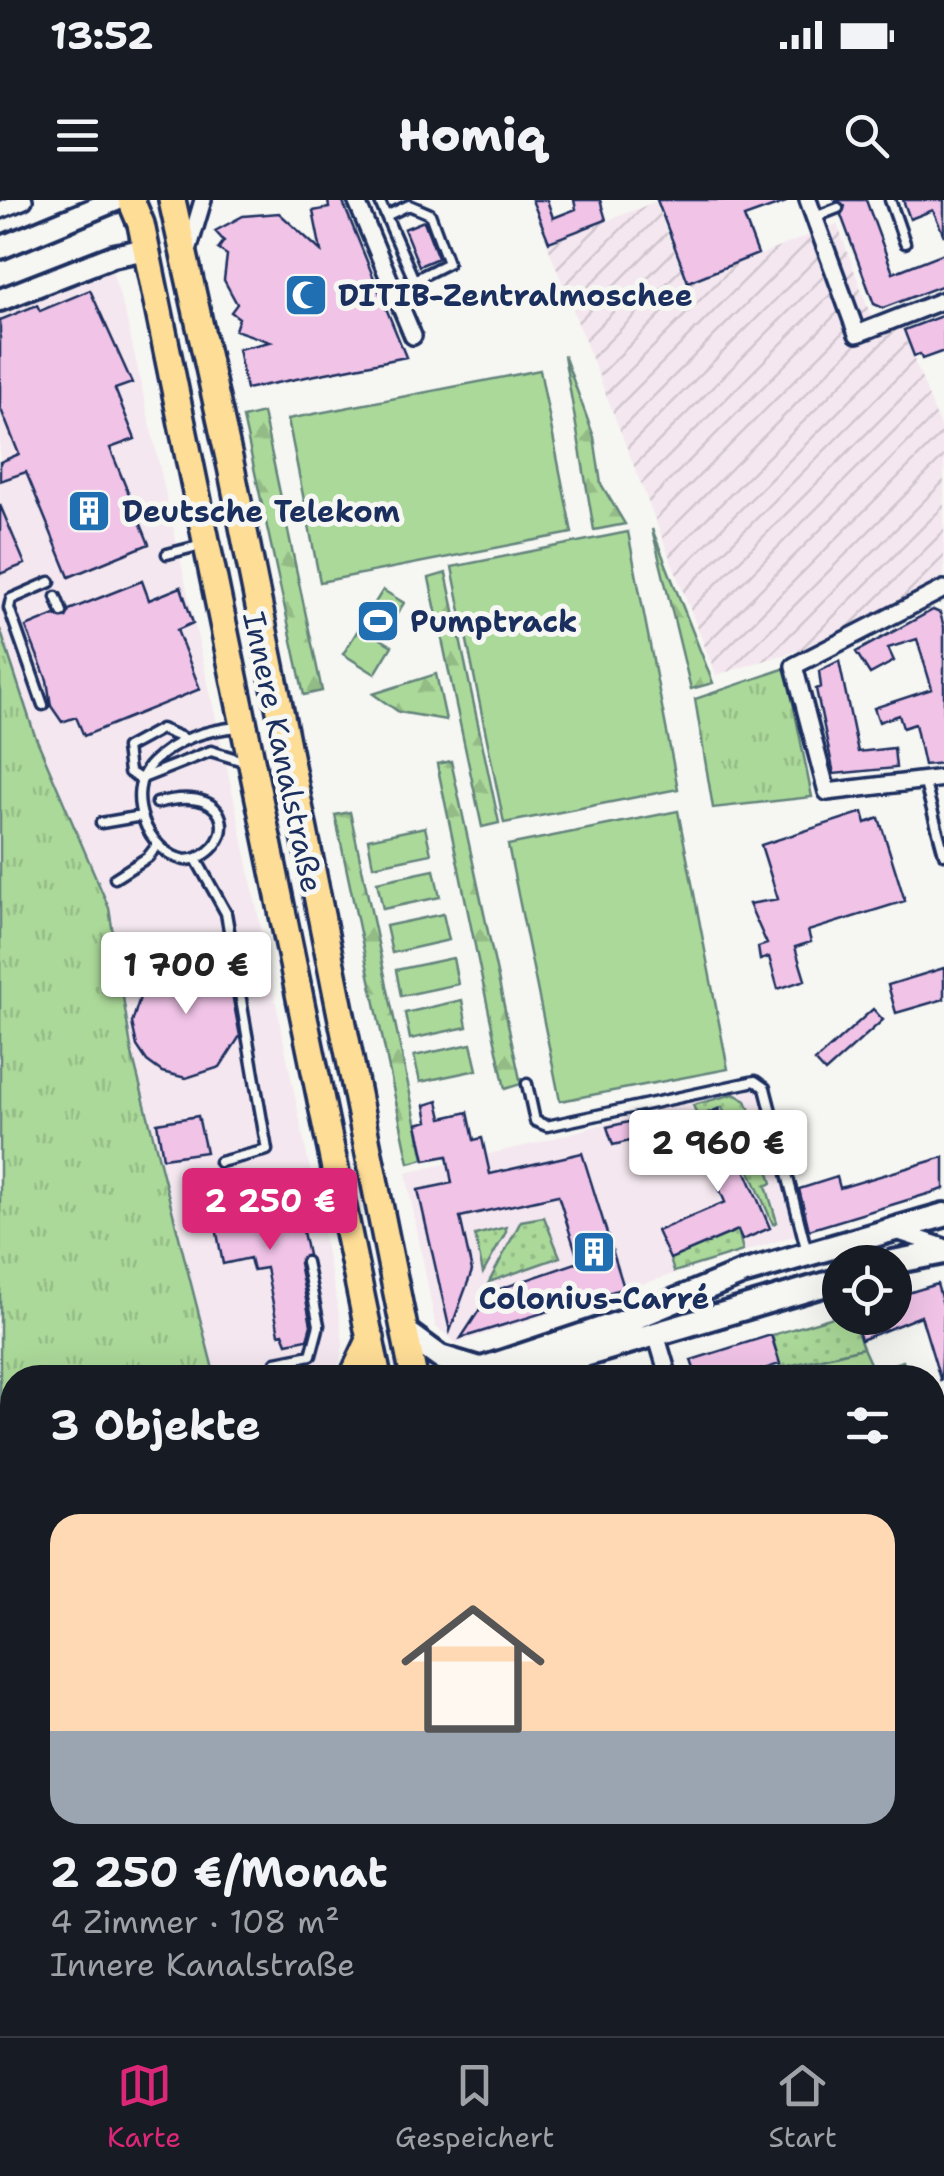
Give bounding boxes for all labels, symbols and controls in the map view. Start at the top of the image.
text: 13:52 [50,10,153,61]
text: Homiq [398,105,546,165]
icon: menu [50,108,105,163]
icon: search [839,108,894,163]
mosque icon: DITIB-Zentralmoschee [283,272,329,318]
place label: DITIB-Zentralmoschee [338,275,693,316]
building icon: Deutsche Telekom [66,488,112,534]
place label: Deutsche Telekom [122,491,400,532]
sports icon: Pumptrack [355,598,401,644]
place label: Pumptrack [410,601,578,642]
street label: Innere Kanalstraße [233,608,333,896]
pin: 1 700 € [94,932,278,1017]
text: 1 700 € [123,943,249,986]
pin: 2 960 € [626,1110,810,1195]
text: 2 960 € [651,1121,785,1164]
pin: 2 250 € [178,1168,362,1253]
text: 2 250 € [204,1179,336,1222]
building icon: Colonius-Carré [571,1229,617,1275]
map controls [822,1245,912,1335]
button: locate [822,1245,912,1335]
place label: Colonius-Carré [478,1278,710,1319]
text: 3 Objekte [50,1397,261,1453]
icon: filters [840,1398,895,1453]
icon: home [383,1579,563,1759]
text: 2 250 €/Monat [50,1844,388,1900]
text: 4 Zimmer · 108 m² [50,1900,340,1943]
text: Innere Kanalstraße [50,1943,355,1986]
tab: Karte [107,2058,181,2156]
tab: Gespeichert [395,2058,554,2156]
tab: Start [768,2058,837,2156]

